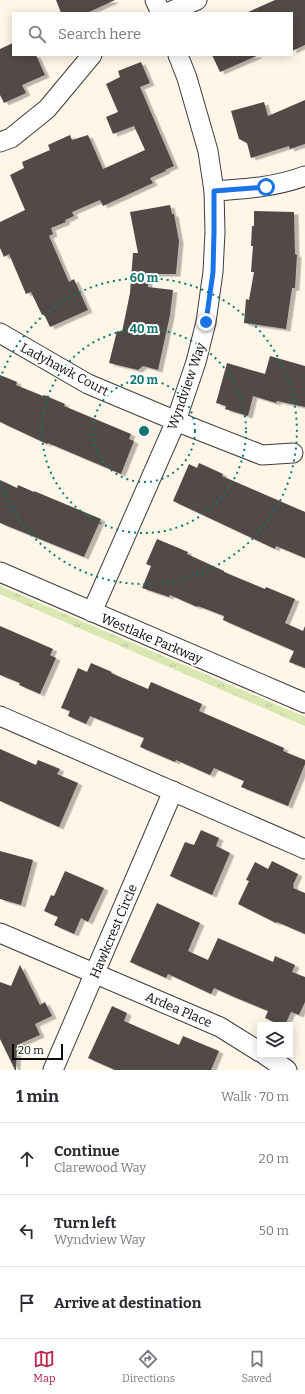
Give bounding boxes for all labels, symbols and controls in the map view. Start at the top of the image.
search box [12,12,293,56]
icon: search [26,23,48,45]
text: Search here [58,25,141,43]
route start [257,178,275,196]
text: 60 m [130,271,159,285]
route end [197,313,215,331]
text: 40 m [130,322,159,336]
street label: Ladyhawk Court [18,340,112,399]
street label: Wyndview Way [165,340,208,432]
text: 20 m [130,373,159,387]
centre of rings [137,424,151,438]
street label: Westlake Parkway [99,610,205,667]
street label: Hawkcrest Circle [87,882,140,981]
street label: Ardea Place [143,989,214,1030]
map controls [257,1022,293,1058]
button: layers [257,1022,293,1058]
scale bar [12,1042,63,1061]
text: 20 m [18,1044,44,1057]
text: 1 min [16,1086,59,1107]
text: Walk · 70 m [221,1089,289,1104]
text: Continue [54,1142,120,1160]
icon: ahead [16,1148,38,1170]
text: 20 m [259,1151,289,1166]
text: Clarewood Way [54,1160,146,1175]
text: Turn left [54,1214,116,1232]
icon: left [16,1220,38,1242]
text: 50 m [259,1223,289,1238]
text: Wyndview Way [54,1232,145,1247]
icon: arrive [16,1292,38,1314]
text: Arrive at destination [54,1294,201,1312]
tab: Map [33,1348,55,1385]
tab: Directions [122,1348,175,1385]
tab: Saved [241,1348,272,1385]

